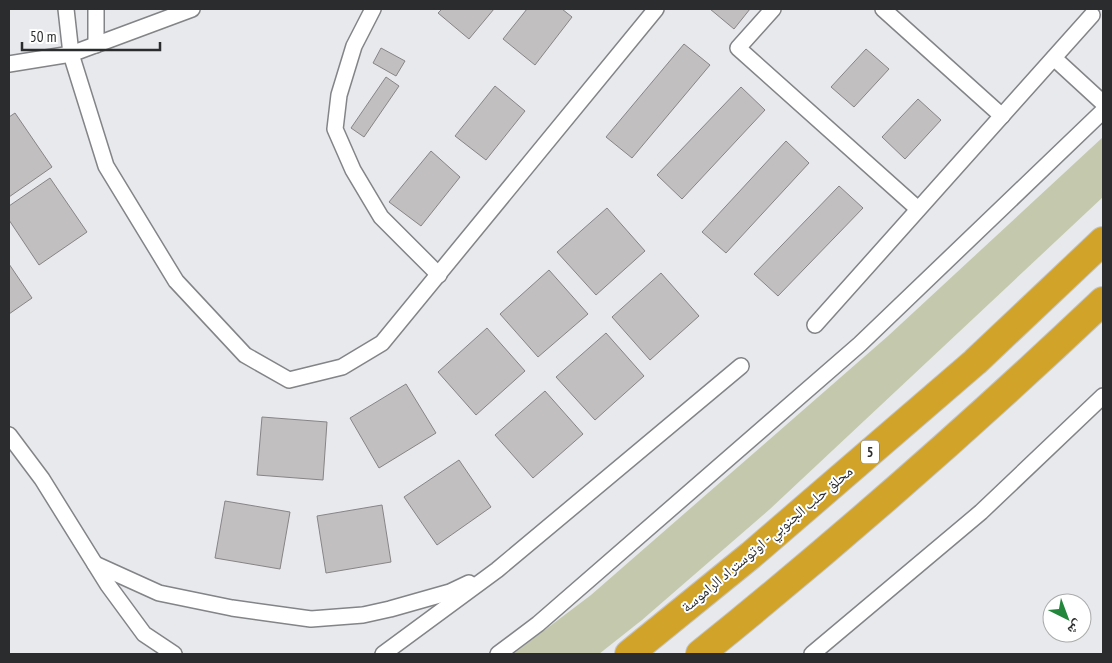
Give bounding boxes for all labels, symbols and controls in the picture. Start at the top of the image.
scale bar [22,20,160,52]
text: 50 m [30,27,56,46]
road number: 5 [861,441,879,464]
street label: محلق حلب الجنوبي - اوتوستراد الراموسة [677,461,858,618]
north arrow [1042,593,1092,643]
text: ش [1064,616,1087,639]

